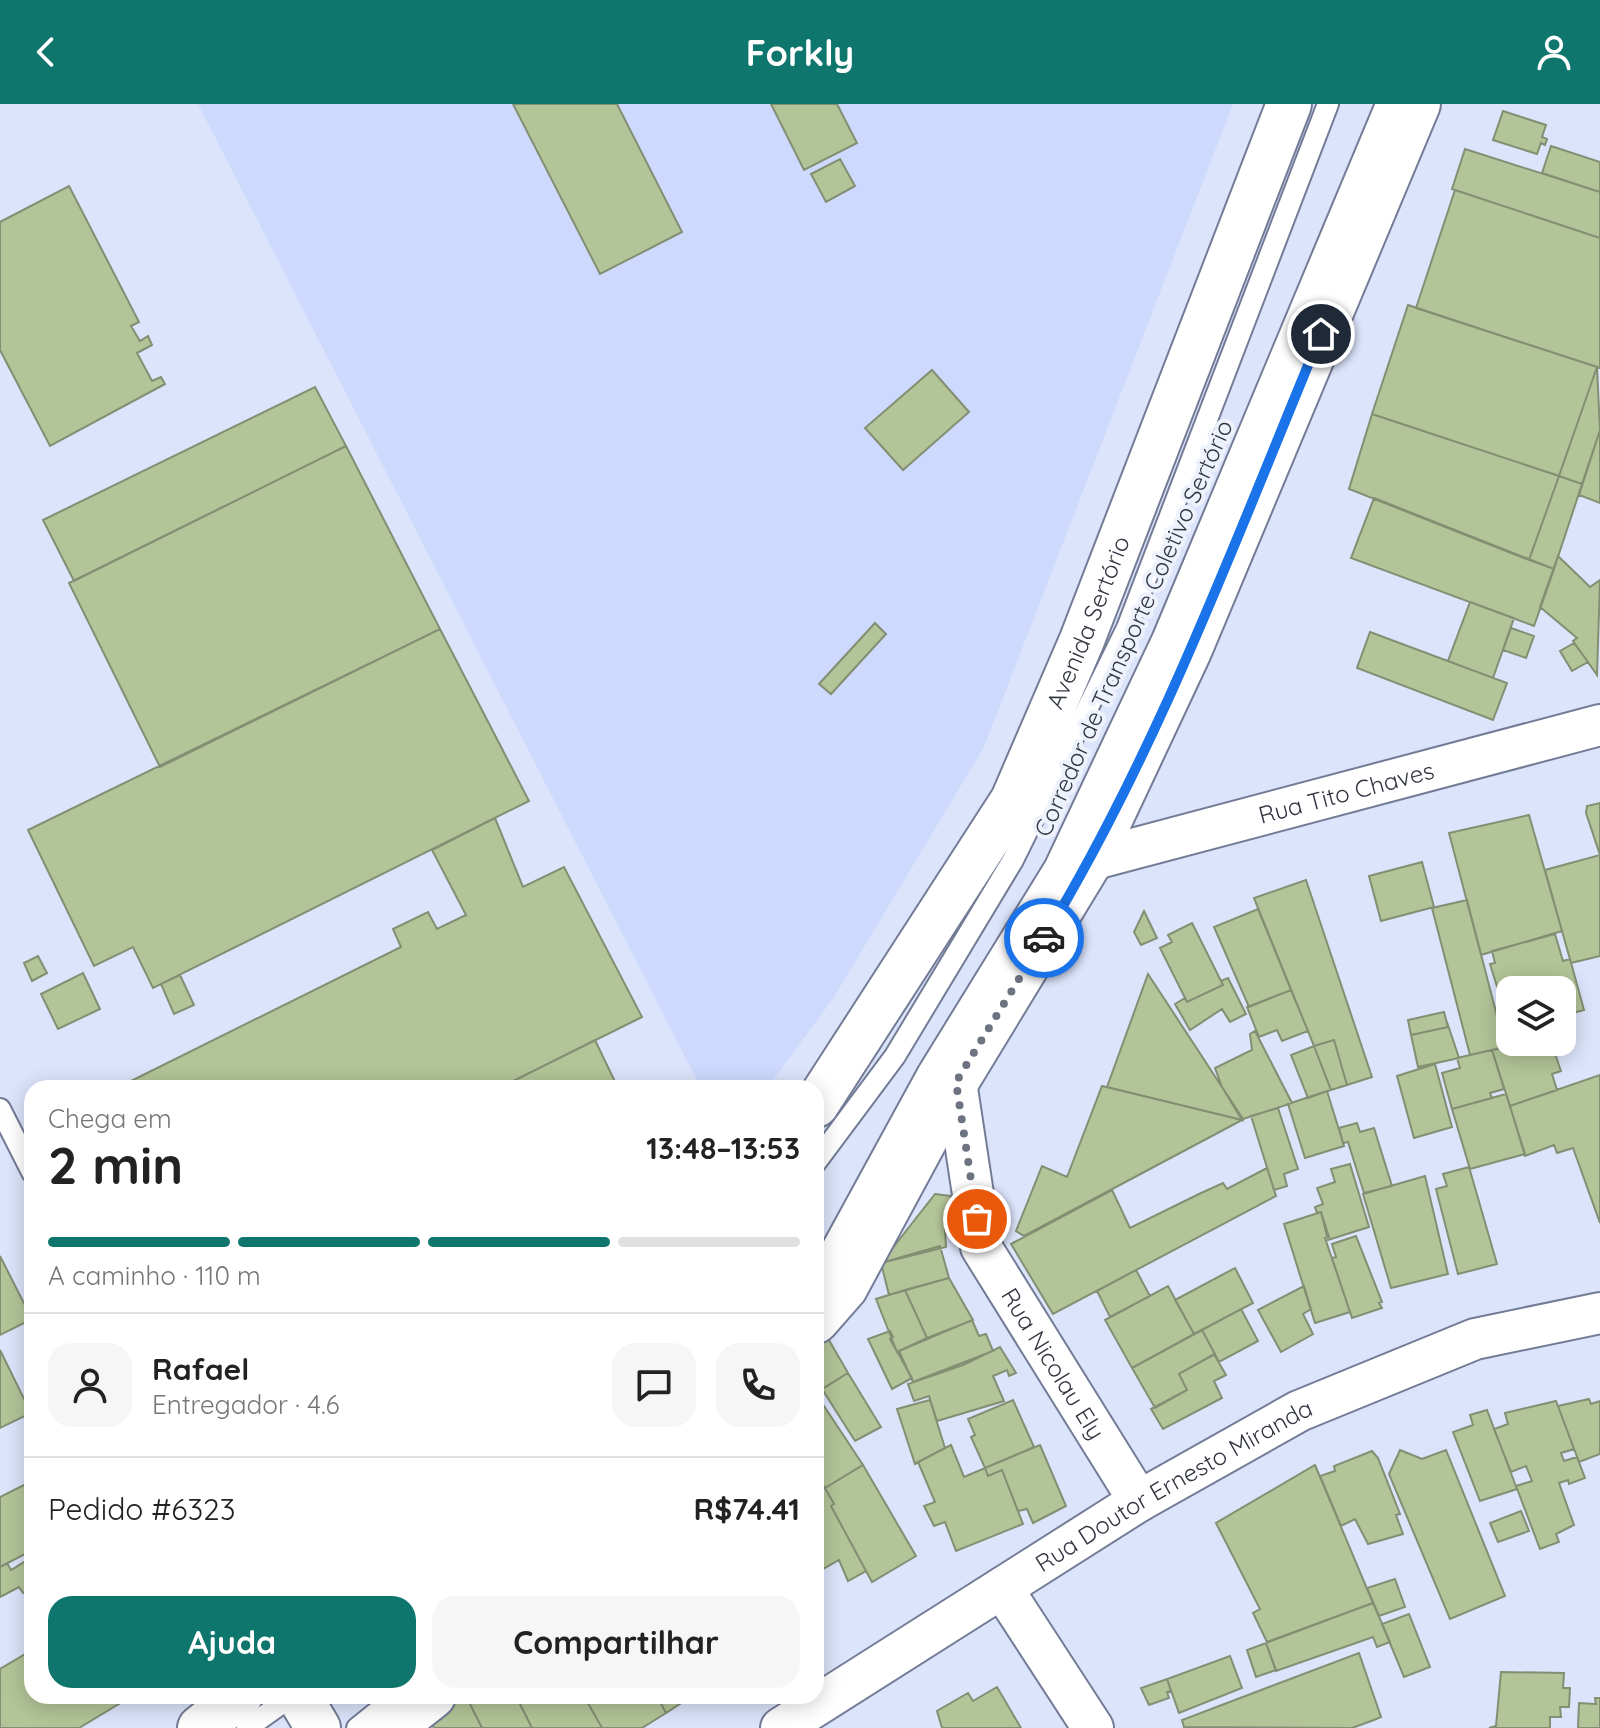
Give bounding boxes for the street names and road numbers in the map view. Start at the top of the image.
street label: Corredor de Transporte Coletivo Sertório [1027,415,1239,841]
street label: Avenida Sertório [1039,532,1136,713]
street label: Rua Tito Chaves [1255,755,1437,830]
street label: Rua Nicolau Ely [995,1282,1112,1445]
street label: Rua Doutor Ernesto Miranda [1029,1392,1317,1578]

